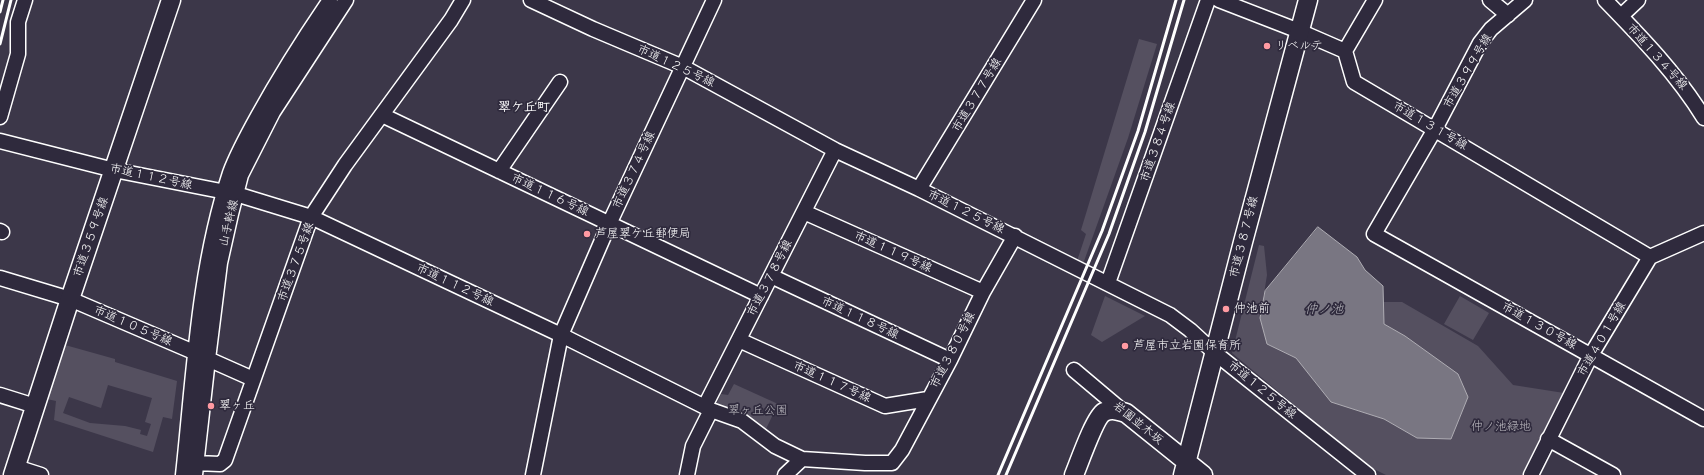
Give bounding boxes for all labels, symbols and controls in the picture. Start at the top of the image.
street label: 市道１３４号線 [1624,21,1690,93]
street label: 市道３９９号線 [1441,31,1495,111]
place label: リベルテ [1275,39,1323,53]
marker: リベルテ [1262,41,1272,51]
street label: 市道１２５号線 [635,42,717,90]
street label: 市道３７７号線 [949,55,1005,135]
district label: 翠ケ丘町 [498,99,550,115]
street label: 市道１３１号線 [1390,99,1470,153]
street label: 市道３８４号線 [1138,100,1178,184]
street label: 市道３７４号線 [610,129,658,211]
street label: 市道１１２号線 [108,161,194,193]
street label: 市道１１６号線 [509,171,591,219]
street label: 市道１２５号線 [925,187,1007,237]
street label: 市道３５９号線 [71,195,111,279]
street label: 市道３８７号線 [1227,195,1261,279]
street label: 山手幹線 [217,198,241,248]
street label: 市道３７５号線 [275,220,317,304]
place label: 芦屋翠ケ丘郵便局 [595,227,691,241]
street label: 市道１１９号線 [852,228,934,276]
marker: 芦屋翠ケ丘郵便局 [582,229,592,239]
street label: 市道３７８号線 [745,237,795,319]
street label: 市道１１２号線 [414,261,496,309]
street label: 市道１１８号線 [819,294,901,342]
street label: 市道１３０号線 [1499,299,1579,353]
street label: 市道４０１号線 [1575,299,1629,379]
water label: 仲ノ池 [1305,301,1343,317]
place label: 仲池前 [1234,302,1270,316]
street label: 市道１０５号線 [92,303,174,349]
marker: 仲池前 [1221,304,1231,314]
street label: 市道３８０号線 [928,309,978,391]
place label: 芦屋市立岩園保育所 [1133,339,1241,353]
marker: 芦屋市立岩園保育所 [1120,341,1130,351]
street label: 市道１１７号線 [791,358,873,406]
street label: 市道１２５号線 [1225,358,1299,422]
place label: 翠ヶ丘 [219,399,255,413]
street label: 岩園並木坂 [1110,399,1166,447]
marker: 翠ヶ丘 [206,401,216,411]
park label: 翠ヶ丘公園 [728,404,788,418]
park label: 仲ノ池緑地 [1471,420,1531,434]

